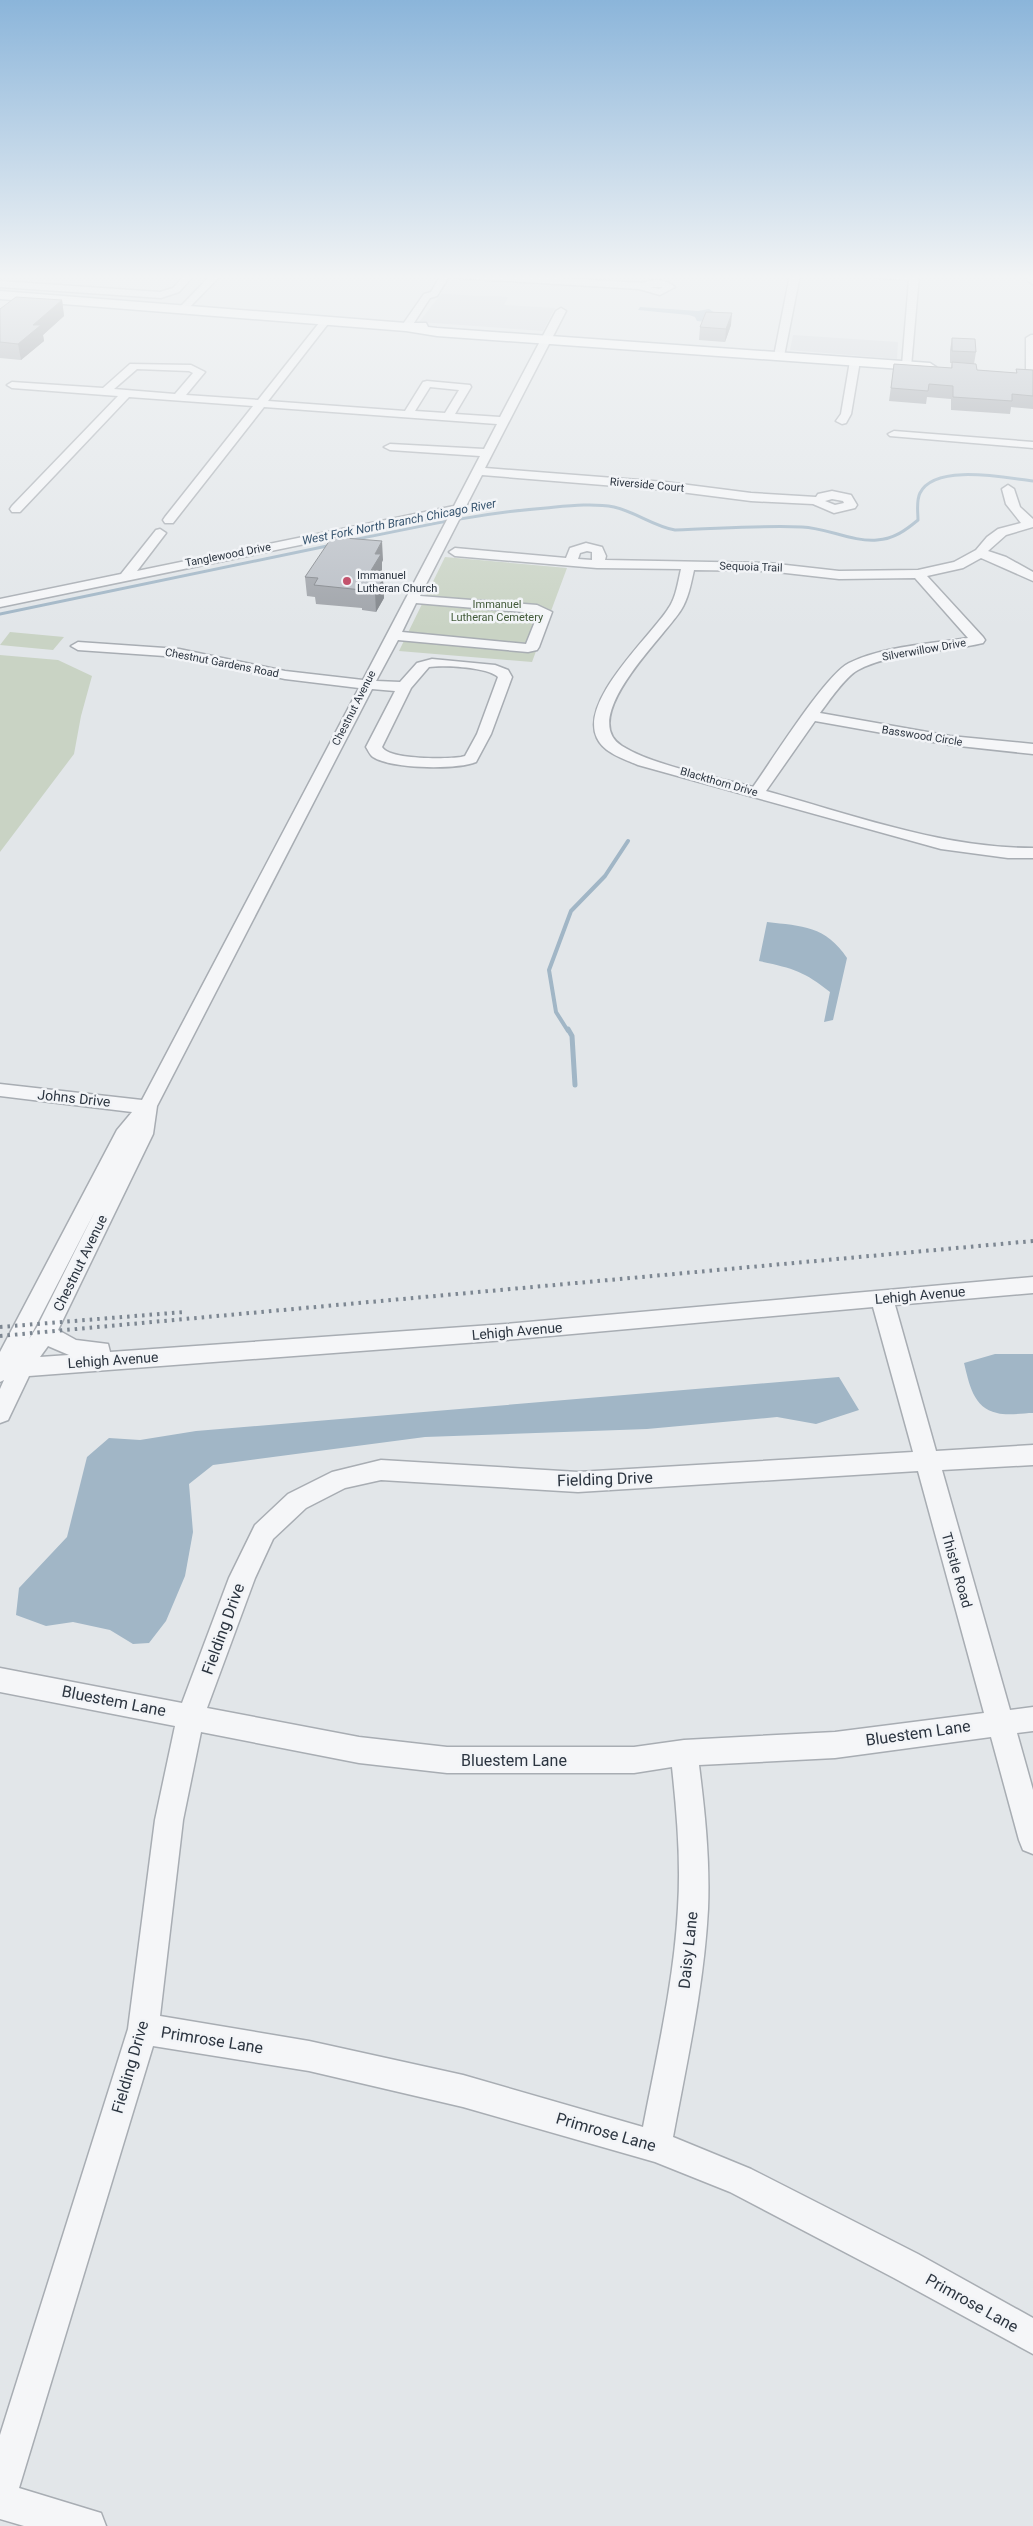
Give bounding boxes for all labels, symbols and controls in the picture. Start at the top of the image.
street label: Riverside Court [609,475,685,495]
water label: West Fork North Branch Chicago River [301,496,498,548]
street label: Tanglewood Drive [184,540,272,570]
street label: Sequoia Trail [719,559,783,575]
place label: Immanuel Lutheran Church [357,569,437,595]
marker: Immanuel Lutheran Church [341,575,353,587]
park label: Immanuel Lutheran Cemetery [451,598,544,624]
street label: Silverwillow Drive [881,636,967,664]
street label: Chestnut Gardens Road [164,646,280,680]
street label: Chestnut Avenue [329,668,379,748]
street label: Basswood Circle [881,723,964,749]
street label: Blackthorn Drive [679,765,759,799]
street label: Johns Drive [37,1086,111,1110]
street label: Chestnut Avenue [50,1212,110,1314]
street label: Lehigh Avenue [874,1283,966,1307]
street label: Lehigh Avenue [471,1319,563,1343]
street label: Lehigh Avenue [67,1349,159,1371]
street label: Fielding Drive [557,1468,653,1490]
street label: Thistle Road [939,1530,975,1610]
street label: Fielding Drive [198,1581,248,1677]
street label: Bluestem Lane [60,1682,168,1720]
street label: Bluestem Lane [864,1716,972,1750]
street label: Bluestem Lane [461,1751,567,1770]
street label: Daisy Lane [674,1910,702,1990]
street label: Fielding Drive [108,2018,152,2116]
street label: Primrose Lane [160,2023,264,2057]
street label: Primrose Lane [554,2109,658,2155]
street label: Primrose Lane [922,2270,1022,2336]

